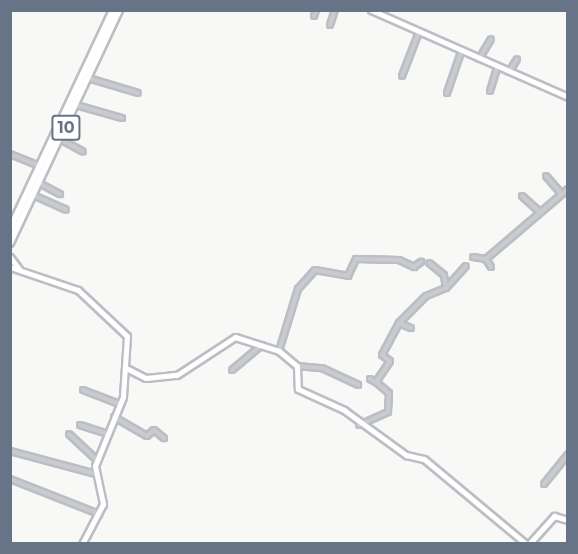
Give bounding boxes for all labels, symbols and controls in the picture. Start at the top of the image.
road number: 10 [51,115,81,141]

